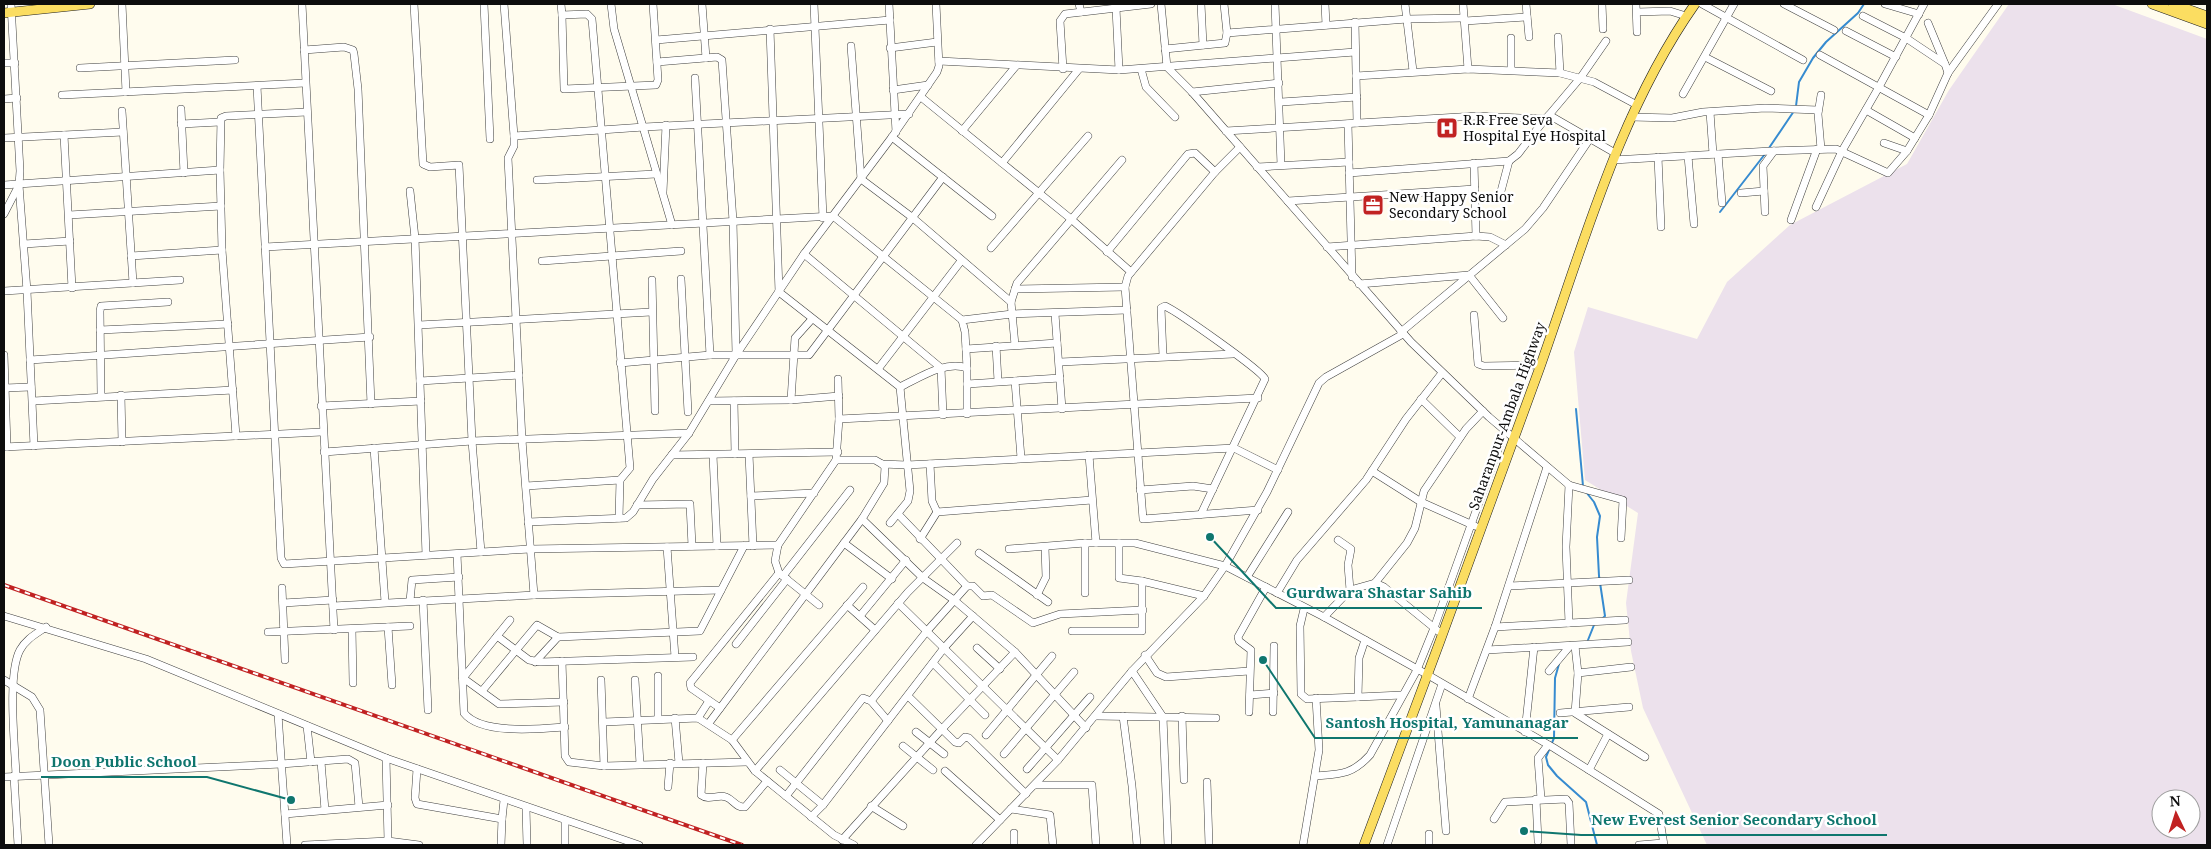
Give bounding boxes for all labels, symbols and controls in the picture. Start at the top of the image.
place label: R.R Free Seva Hospital Eye Hospital [1463,110,1607,145]
hospital icon: R.R Free Seva Hospital Eye Hospital [1435,116,1459,140]
place label: New Happy Senior Secondary School [1389,187,1514,222]
office icon: New Happy Senior Secondary School [1361,193,1385,217]
street label: Saharanpur-Ambala Highway [1464,319,1550,513]
callout: Gurdwara Shastar Sahib [1276,578,1482,608]
text: Gurdwara Shastar Sahib [1286,582,1472,602]
callout: Santosh Hospital, Yamunanagar [1315,708,1578,738]
text: Santosh Hospital, Yamunanagar [1326,712,1569,732]
callout: Doon Public School [41,747,207,777]
text: Doon Public School [51,751,198,771]
north arrow [2151,789,2201,839]
text: N [2169,791,2181,810]
callout: New Everest Senior Secondary School [1581,805,1887,835]
text: New Everest Senior Secondary School [1591,809,1878,829]

